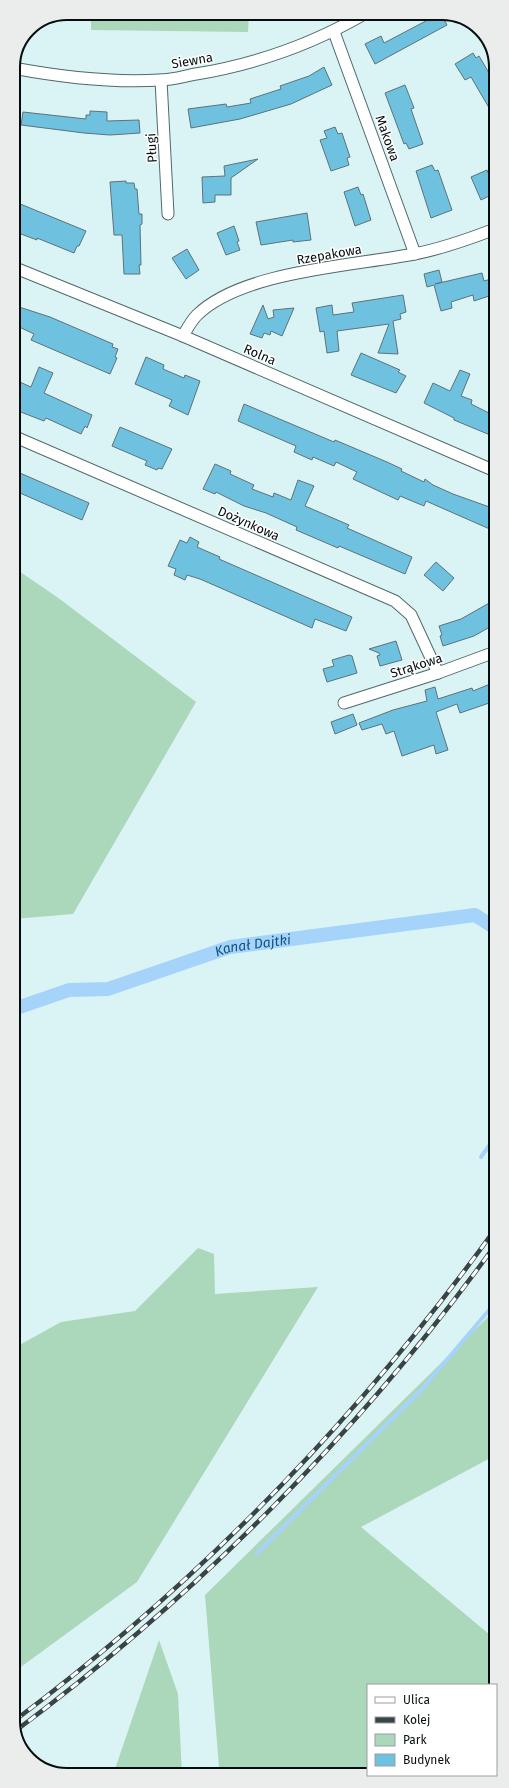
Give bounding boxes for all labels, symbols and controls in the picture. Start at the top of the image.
street label: Siewna [170,49,214,72]
street label: Makowa [372,113,403,163]
street label: Pługi [143,133,160,163]
street label: Rzepakowa [295,241,363,268]
street label: Rolna [241,341,278,368]
street label: Dożynkowa [216,503,282,544]
street label: Strąkowa [388,650,444,681]
water label: Kanał Dajtki [212,931,292,961]
legend [367,1684,497,1776]
text: Ulica [403,1693,430,1707]
text: Kolej [403,1713,430,1727]
text: Park [403,1733,427,1747]
text: Budynek [403,1753,451,1767]

